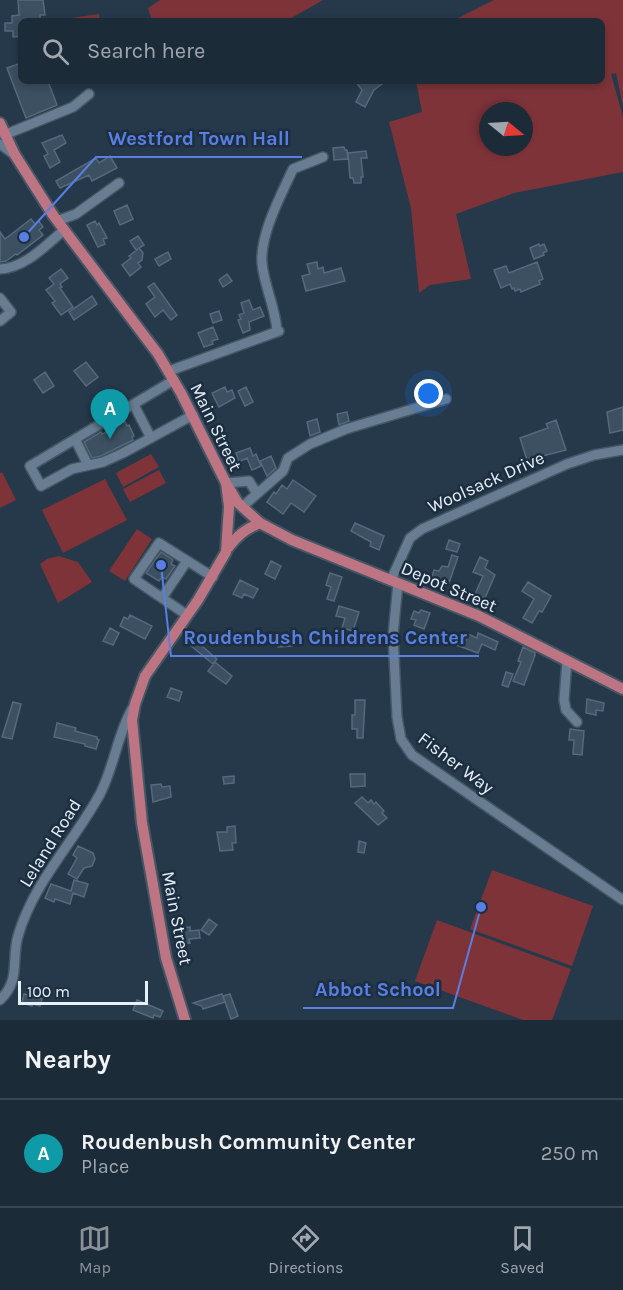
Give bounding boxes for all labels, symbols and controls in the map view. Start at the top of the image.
search box [18,18,605,84]
icon: search [39,35,72,68]
text: Search here [87,38,205,64]
north arrow [479,102,533,156]
callout: Westford Town Hall [96,119,302,157]
text: Westford Town Hall [108,127,290,150]
street label: Main Street [185,379,247,475]
your location [414,379,443,408]
pin: A [90,390,130,439]
street label: Woolsack Drive [424,446,548,518]
street label: Depot Street [398,557,500,617]
callout: Roudenbush Childrens Center [171,618,479,656]
text: Roudenbush Childrens Center [183,626,467,649]
street label: Fisher Way [414,727,499,799]
street label: Leland Road [14,795,86,891]
street label: Main Street [157,869,197,967]
callout: Abbot School [303,970,453,1008]
scale bar [18,978,148,1006]
text: Abbot School [315,978,441,1001]
text: 100 m [27,982,70,1001]
text: Nearby [24,1044,111,1075]
text: Roudenbush Community Center [81,1129,415,1155]
text: A [37,1142,50,1165]
text: 250 m [541,1142,599,1165]
text: Place [81,1155,129,1178]
tab: Map [78,1222,111,1277]
tab: Directions [268,1222,343,1277]
tab: Saved [500,1222,545,1277]

